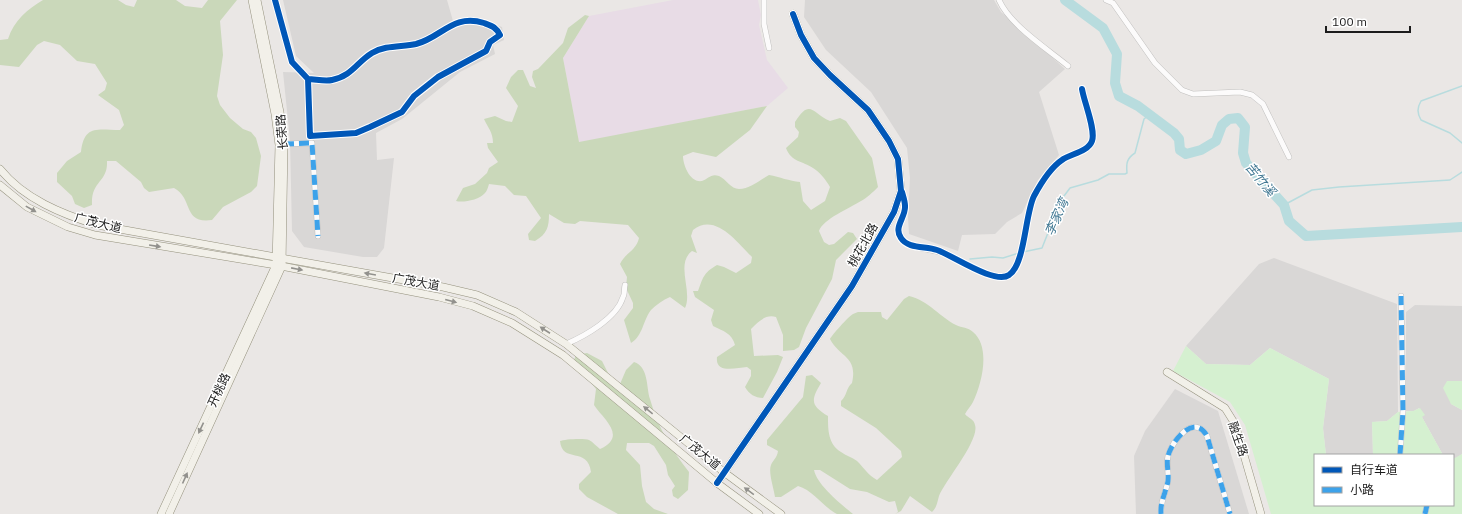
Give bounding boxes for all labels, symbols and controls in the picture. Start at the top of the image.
scale bar [1326,8,1410,34]
text: 100 m [1332,14,1367,29]
street label: 长荣路 [272,113,291,151]
water label: 苦竹溪 [1242,159,1281,201]
water label: 李家湾 [1041,194,1073,238]
one-way arrow [25,206,37,212]
street label: 广茂大道 [73,209,123,236]
street label: 桃花北路 [844,220,881,269]
one-way arrow [148,243,161,249]
one-way arrow [290,267,303,273]
one-way arrow [364,270,376,276]
street label: 广茂大道 [391,270,441,293]
one-way arrow [445,298,458,304]
one-way arrow [540,326,550,334]
street label: 开桃路 [204,370,233,409]
one-way arrow [642,405,653,414]
street label: 融生路 [1226,419,1251,458]
one-way arrow [198,422,204,433]
street label: 广茂大道 [677,431,724,473]
legend [1314,454,1454,506]
text: 自行车道 [1350,462,1398,477]
one-way arrow [182,473,188,484]
text: 小路 [1350,482,1374,497]
one-way arrow [744,487,755,495]

